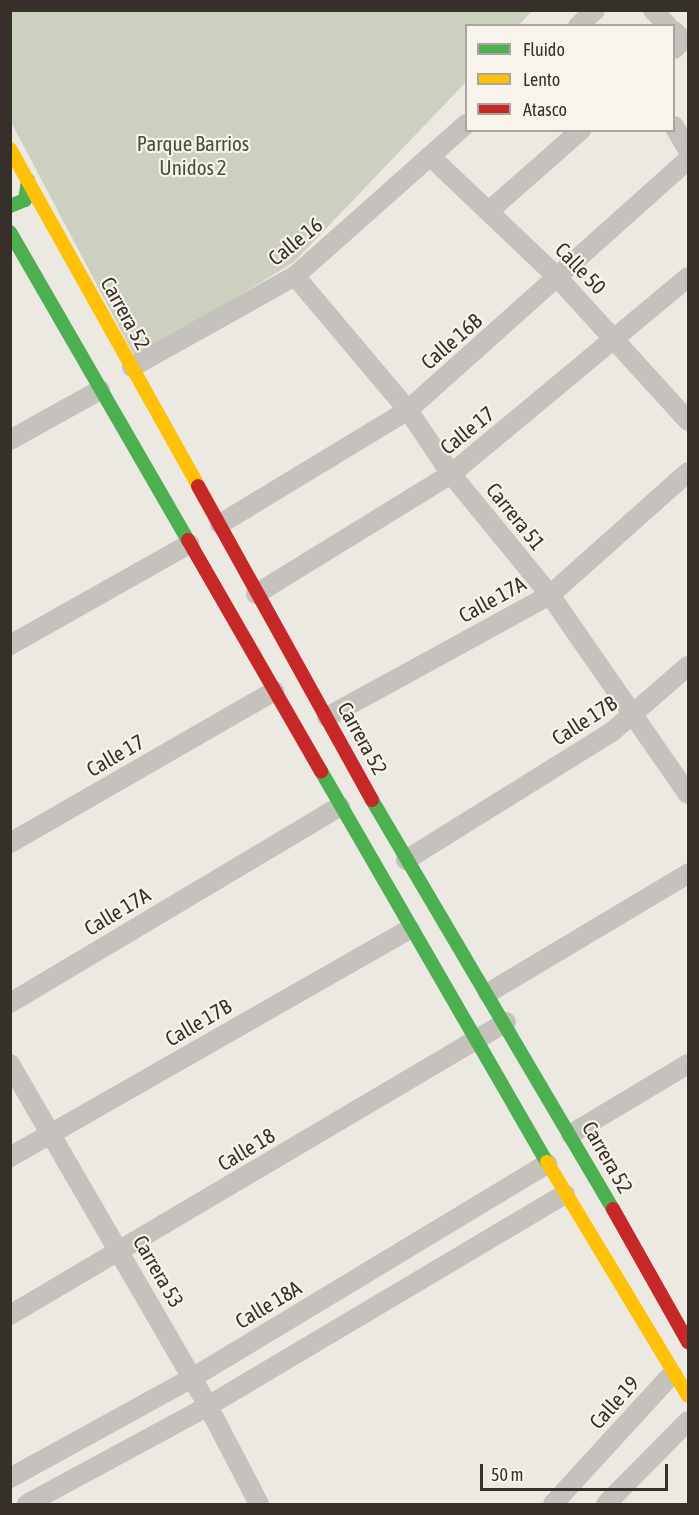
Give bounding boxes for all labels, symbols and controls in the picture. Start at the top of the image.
legend [465,24,675,132]
text: Fluido [523,39,565,60]
text: Lento [523,69,560,90]
text: Atasco [523,99,567,120]
park label: Parque Barrios Unidos 2 [137,130,249,180]
street label: Calle 16 [263,212,327,270]
street label: Calle 50 [550,237,612,299]
street label: Carrera 52 [96,272,156,354]
street label: Calle 16B [415,308,487,374]
street label: Calle 17 [435,401,499,459]
street label: Carrera 51 [481,477,551,555]
street label: Calle 17A [454,570,530,628]
street label: Calle 17B [547,690,621,750]
street label: Carrera 52 [333,697,393,779]
street label: Calle 17 [82,729,148,781]
street label: Calle 17A [79,882,155,940]
street label: Calle 17B [160,993,236,1051]
street label: Carrera 52 [577,1116,639,1198]
street label: Calle 18 [213,1122,279,1176]
street label: Carrera 53 [128,1230,190,1312]
street label: Calle 18A [230,1275,306,1333]
street label: Calle 19 [584,1370,644,1434]
scale bar [483,1452,670,1490]
text: 50 m [491,1464,523,1485]

